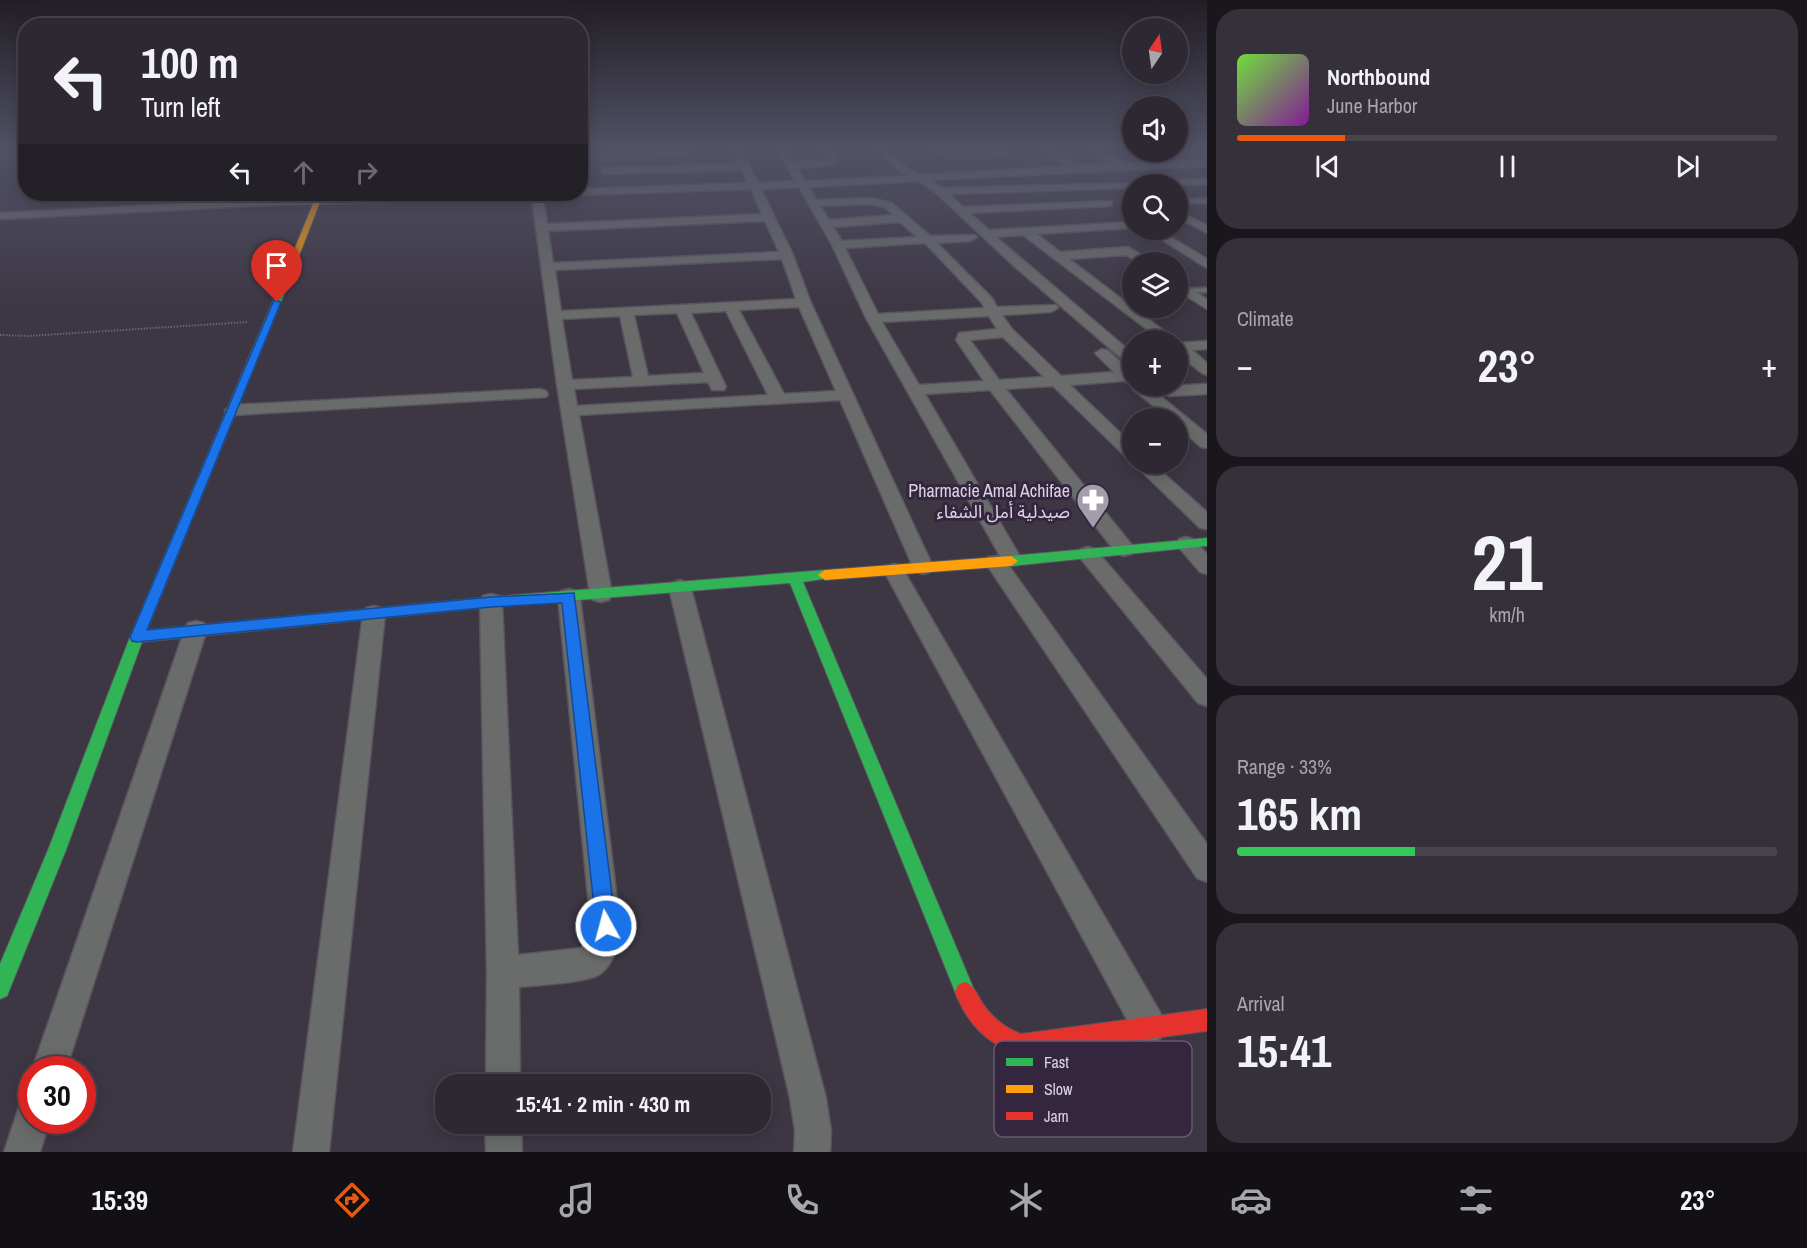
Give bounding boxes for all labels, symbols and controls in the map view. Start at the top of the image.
north arrow [1122,18,1188,84]
map controls [1122,18,1188,474]
text: 100 m [141,35,239,91]
icon: left [42,42,120,120]
text: Northbound [1327,62,1430,92]
text: Turn left [141,89,220,125]
text: June Harbor [1327,92,1417,119]
button: sound [1122,96,1188,162]
icon: previous [1311,150,1344,183]
icon: pause [1491,150,1524,183]
icon: next [1671,150,1704,183]
icon: left [224,156,257,189]
icon: ahead [287,156,320,189]
icon: right [350,156,383,189]
button: search [1122,174,1188,240]
pin [251,240,302,302]
icon: arrive [260,249,293,282]
button: layers [1122,252,1188,318]
text: Climate [1237,305,1294,332]
button: + [1122,330,1188,396]
text: 23° [1477,335,1537,396]
text: − [1237,343,1253,387]
text: + [1761,343,1777,387]
button: − [1122,408,1188,474]
place label: Pharmacie Amal Achifae صيدلية أمل الشفاء [908,478,1070,524]
pharmacy icon: Pharmacie Amal Achifae صيدلية أمل الشفاء [1075,482,1111,529]
text: 21 [1471,509,1543,614]
text: km/h [1489,601,1525,628]
text: Range · 33% [1237,753,1332,780]
text: 165 km [1237,783,1362,844]
position arrow [574,894,638,958]
text: Arrival [1237,990,1284,1017]
text: 15:41 [1237,1020,1331,1081]
legend [994,1041,1192,1137]
text: Fast [1044,1051,1069,1073]
speed limit sign: 30 [18,1056,96,1134]
text: Slow [1044,1078,1073,1100]
text: 15:41 · 2 min · 430 m [516,1089,690,1119]
text: Jam [1044,1105,1069,1127]
icon: directions [331,1179,373,1221]
icon: music [556,1179,598,1221]
icon: phone [781,1179,823,1221]
icon: climate [1005,1179,1047,1221]
icon: car [1230,1179,1272,1221]
icon: filters [1455,1179,1497,1221]
text: 15:39 [91,1182,148,1218]
text: 23° [1680,1182,1716,1218]

